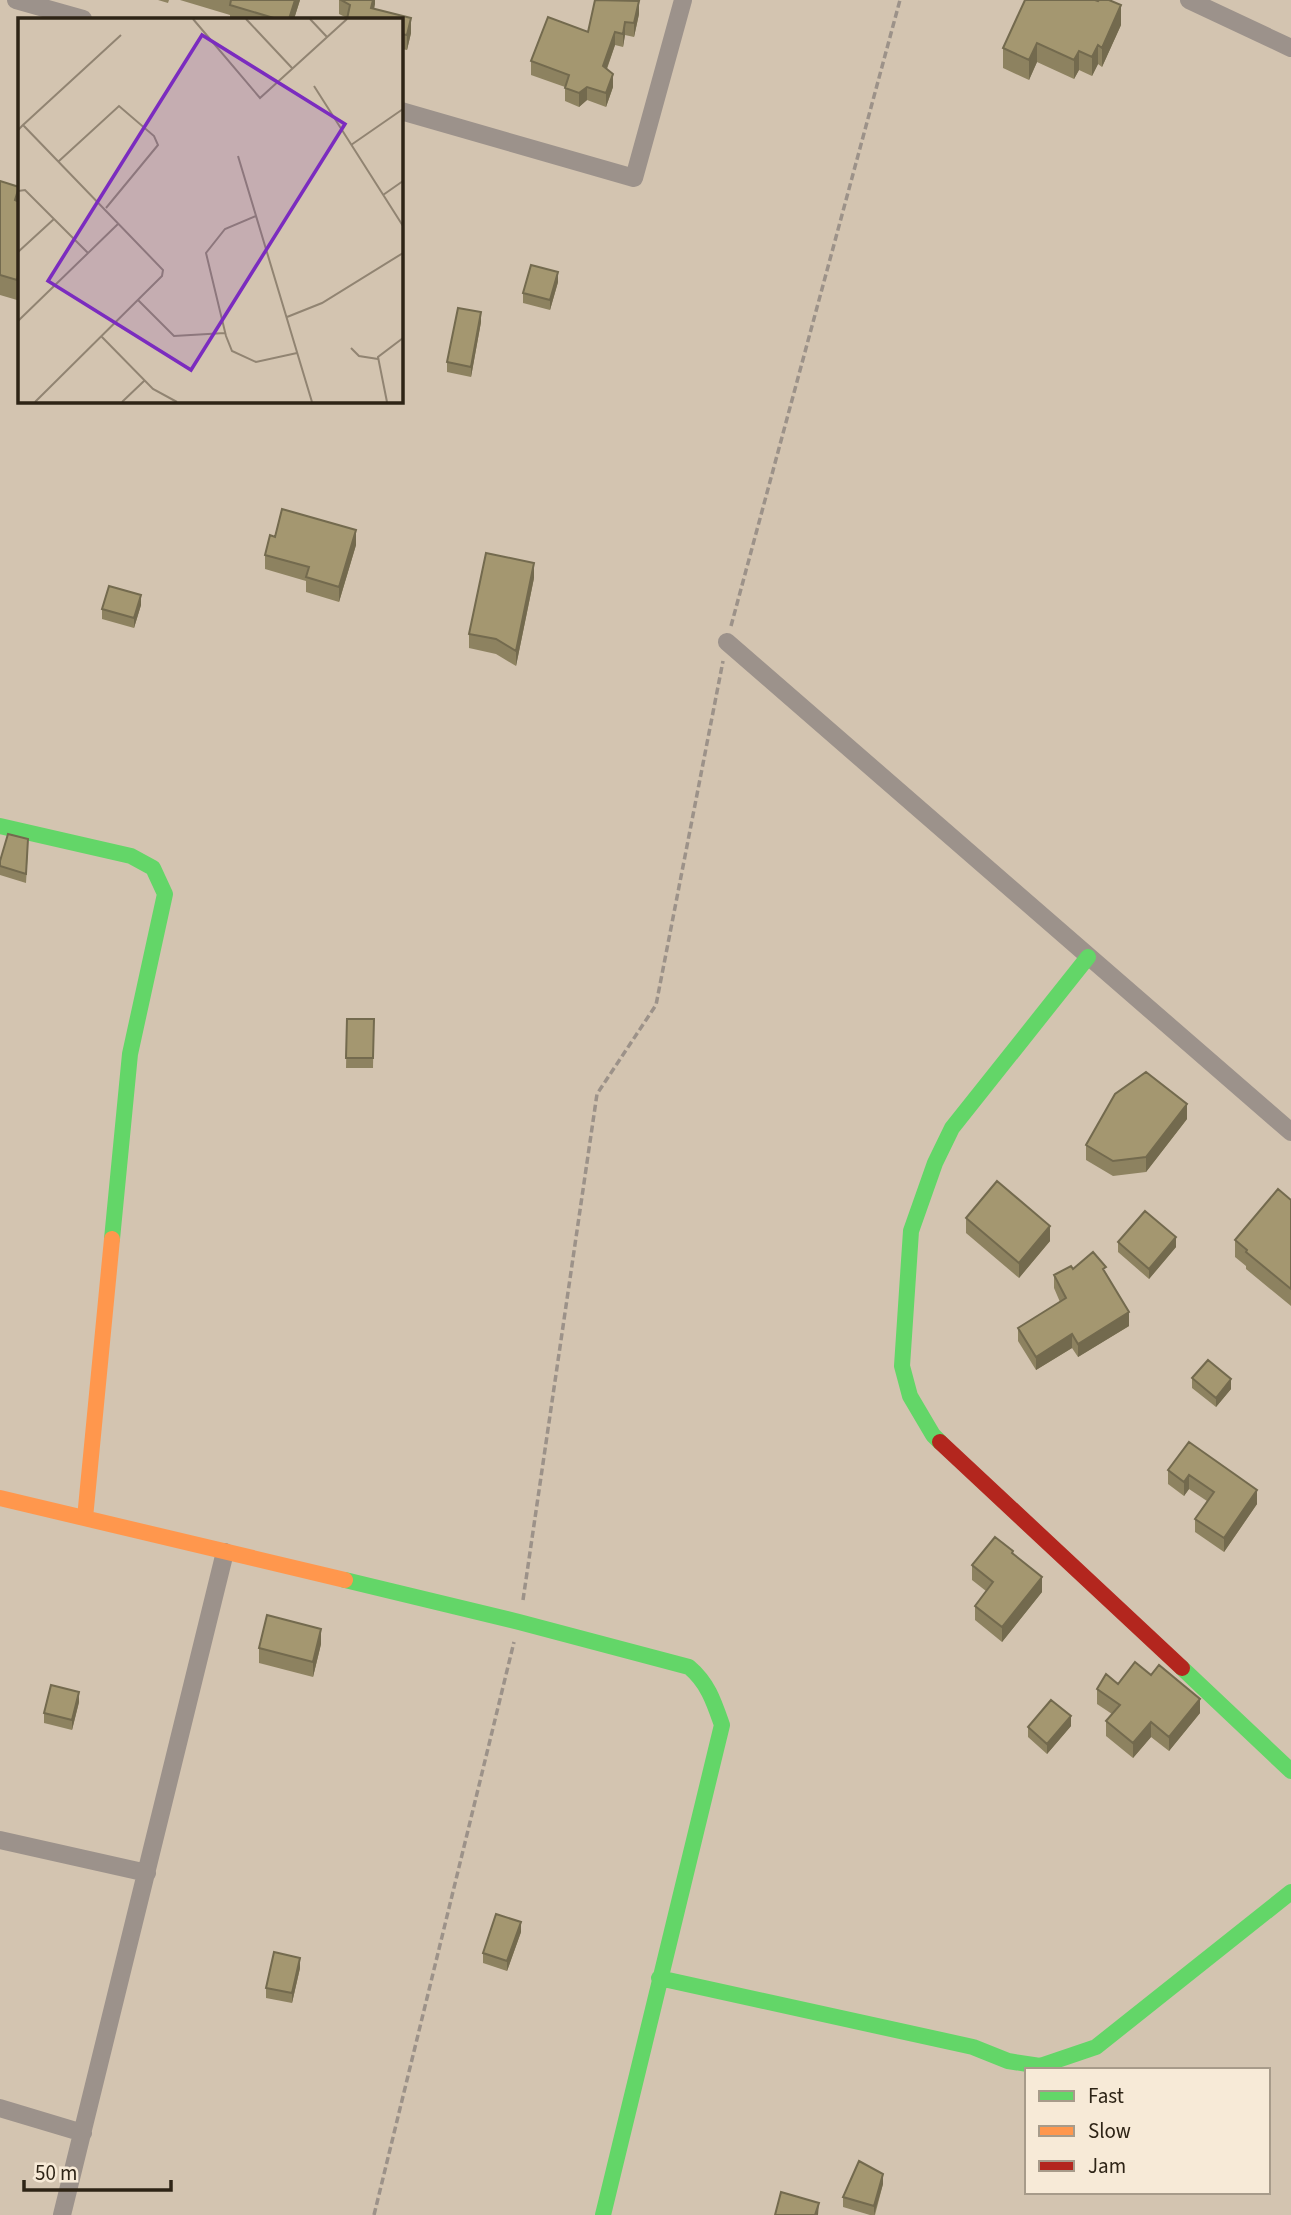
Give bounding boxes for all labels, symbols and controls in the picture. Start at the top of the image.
inset map [18,18,402,402]
legend [1025,2068,1270,2194]
text: Fast [1088,2081,1124,2111]
text: Slow [1088,2116,1131,2146]
scale bar [24,2148,172,2192]
text: Jam [1088,2151,1126,2181]
text: 50 m [35,2158,77,2188]

